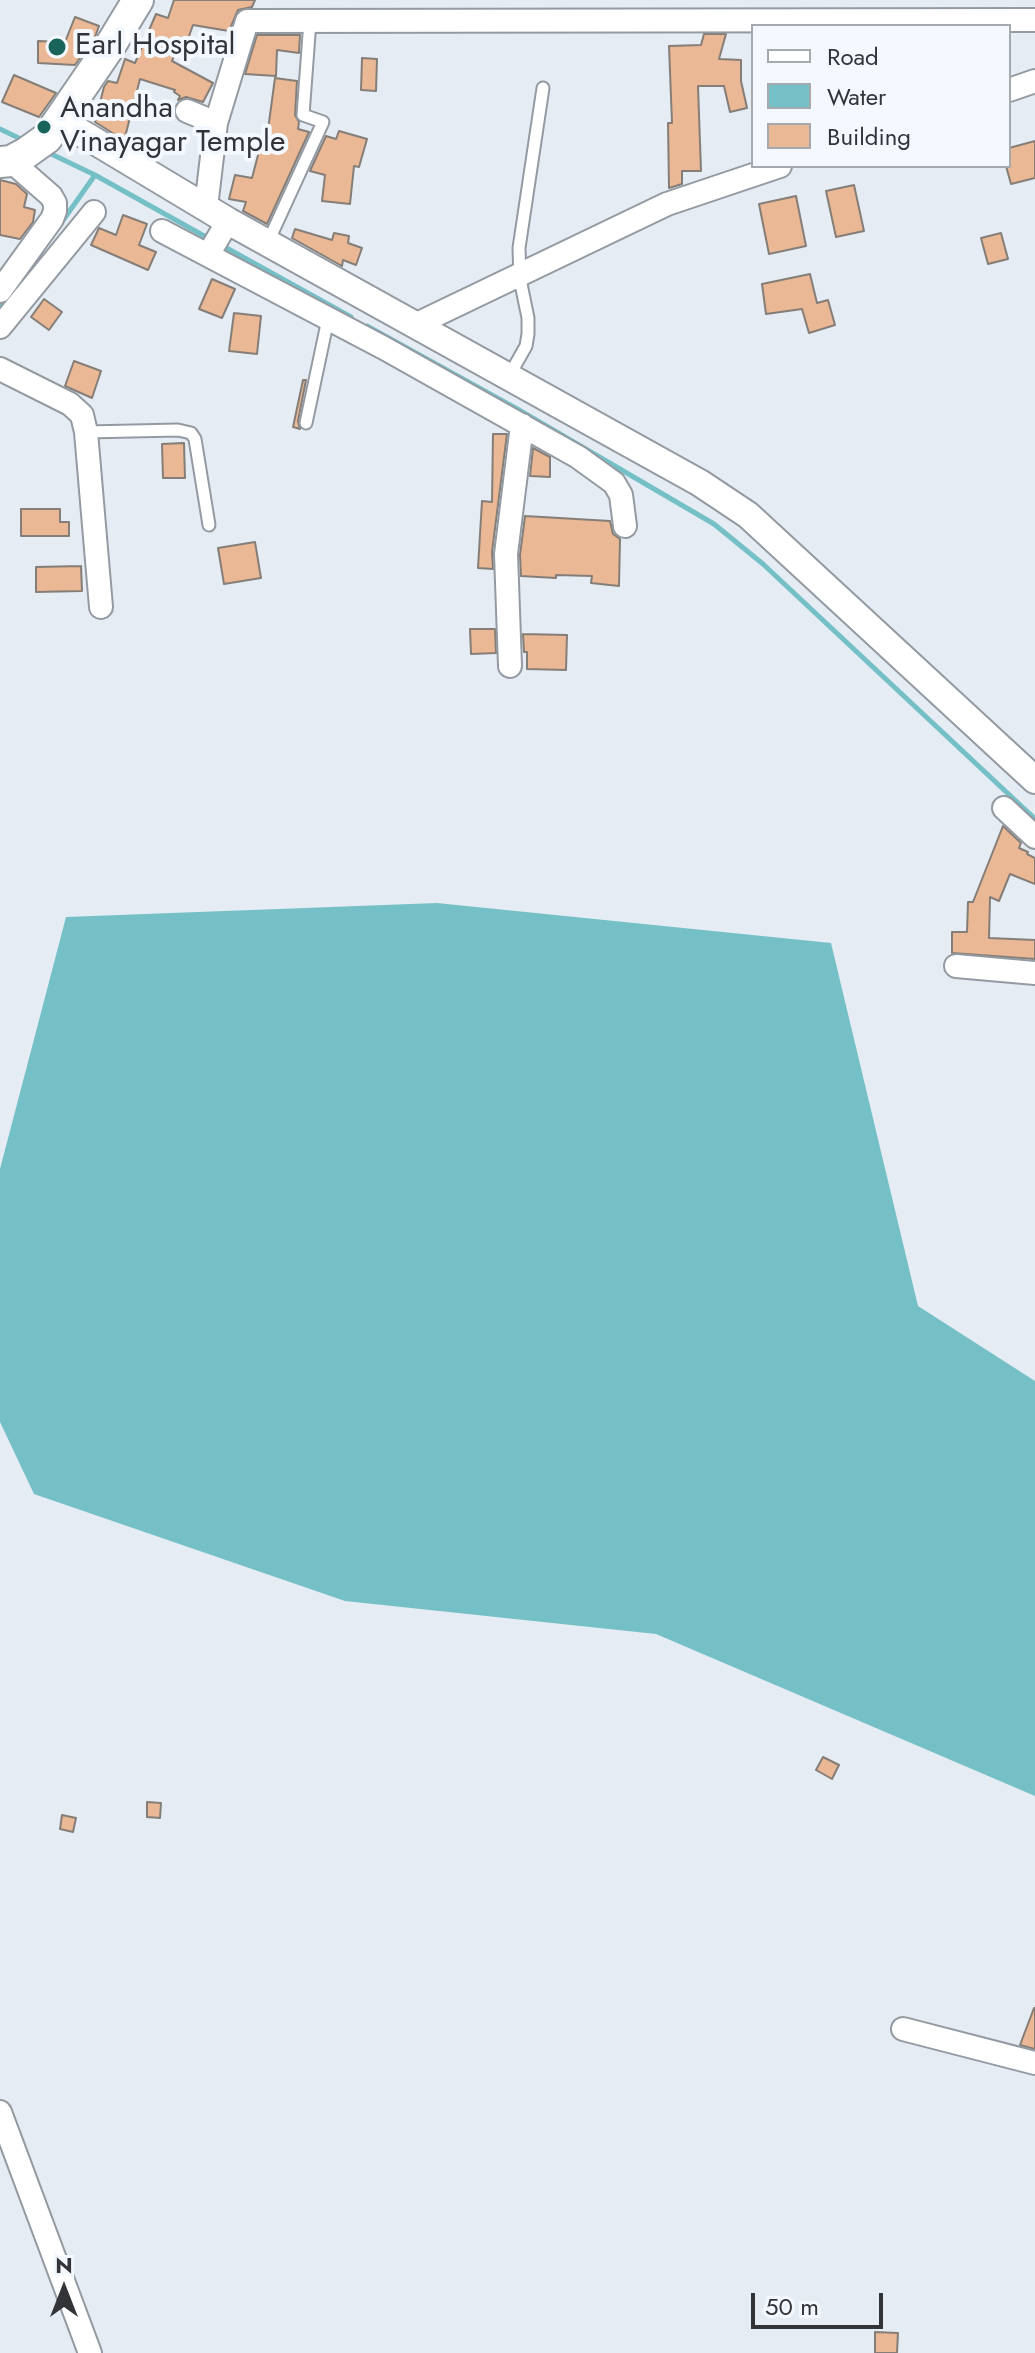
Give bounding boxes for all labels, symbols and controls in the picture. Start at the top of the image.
legend [751,24,1011,168]
place label: Earl Hospital [75,29,235,65]
marker: Earl Hospital [46,36,68,58]
text: Road [827,39,879,74]
text: Water [827,79,886,114]
place label: Anandha Vinayagar Temple [60,92,285,162]
marker: Anandha Vinayagar Temple [35,118,53,136]
text: Building [827,119,911,154]
north arrow [24,2249,104,2329]
text: N [55,2249,73,2281]
scale bar [755,2277,887,2327]
text: 50 m [765,2289,819,2324]

